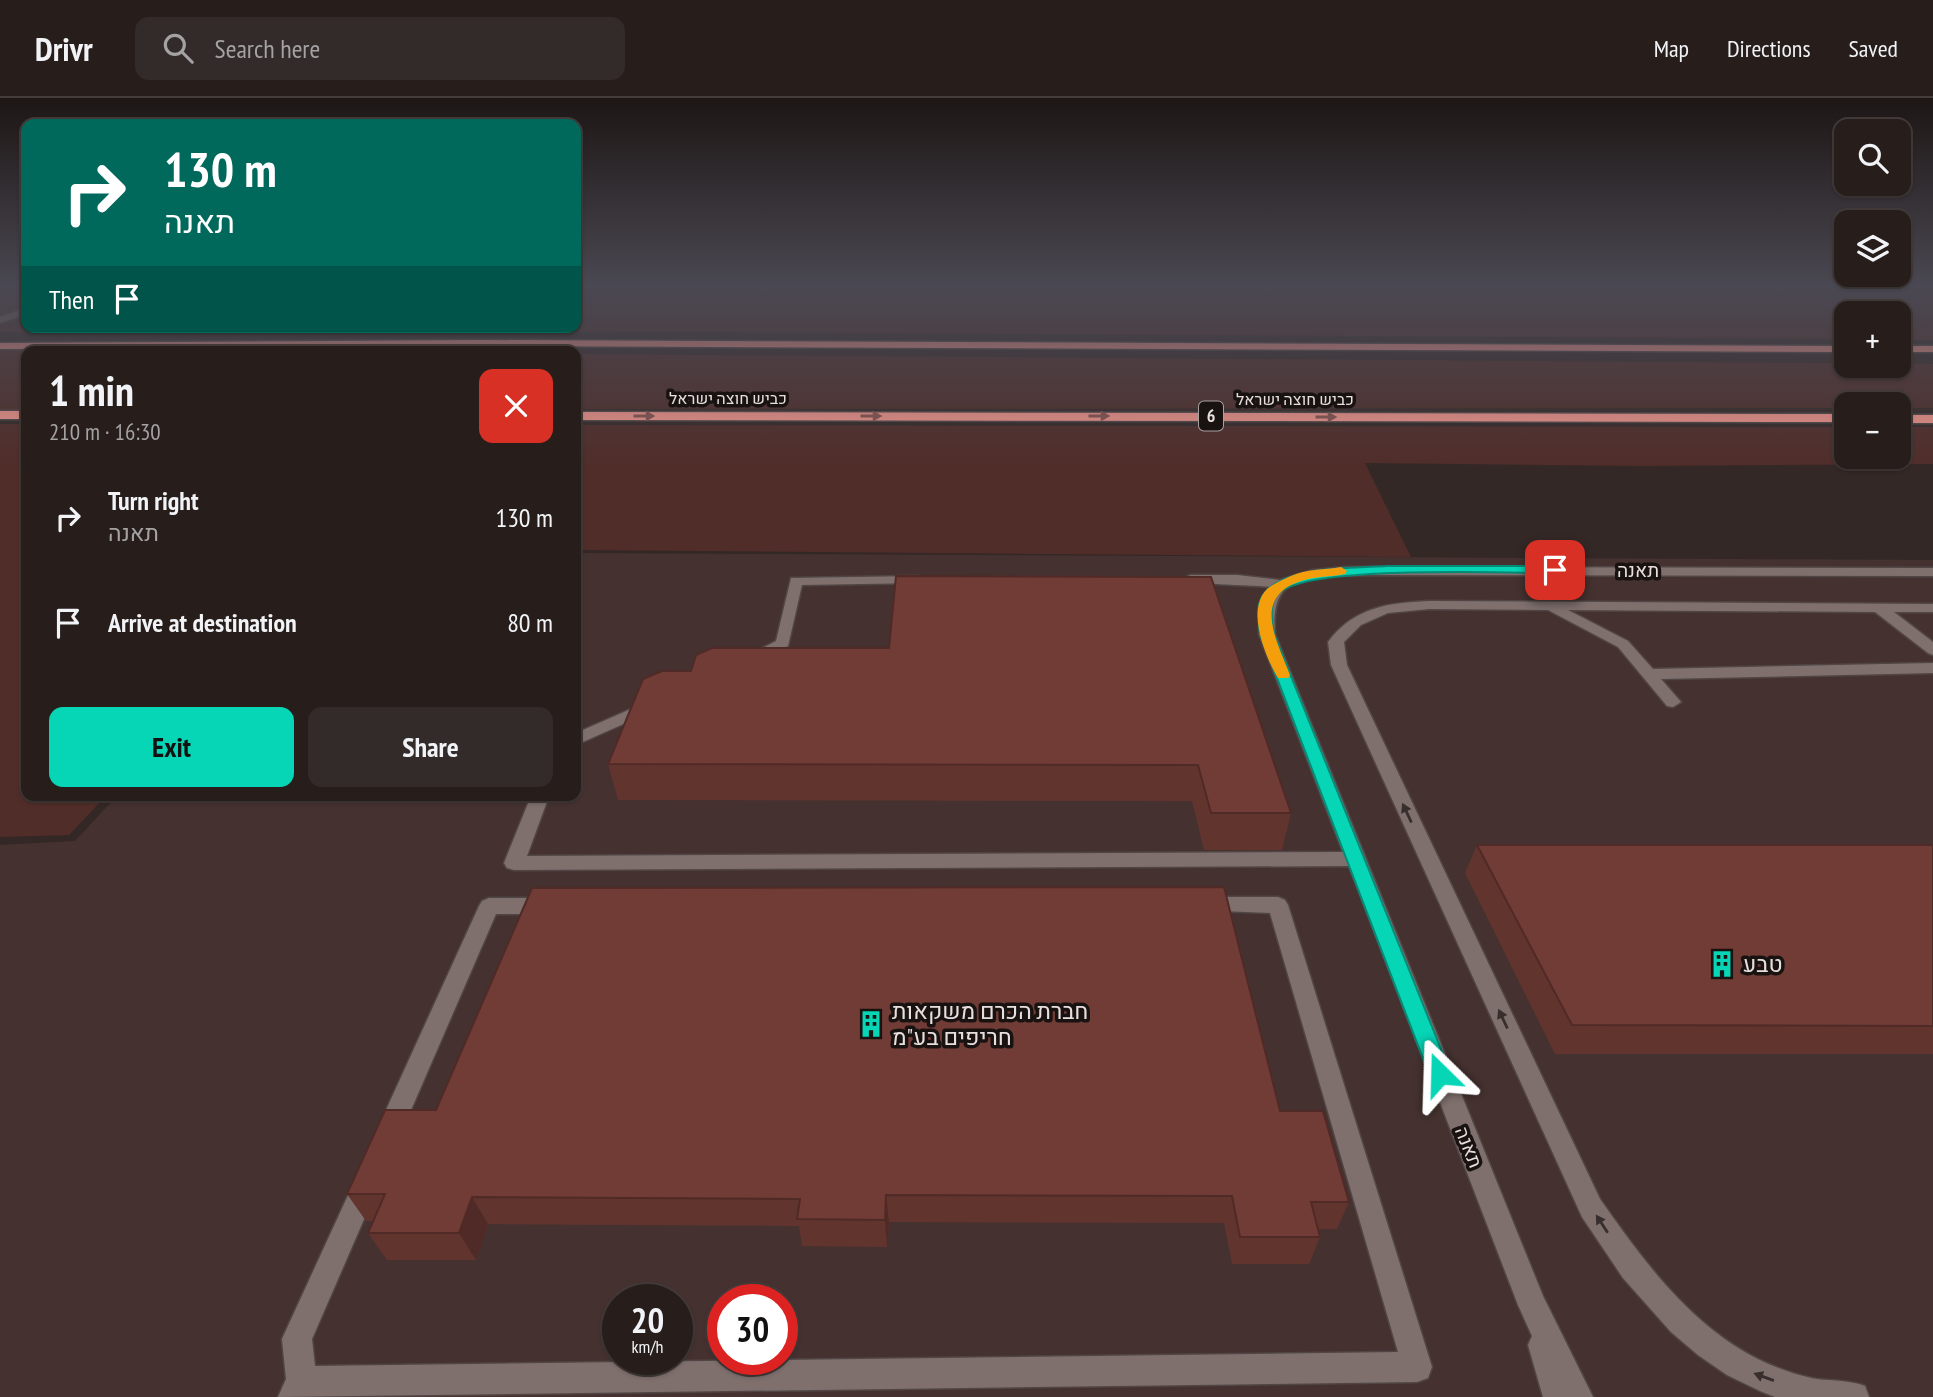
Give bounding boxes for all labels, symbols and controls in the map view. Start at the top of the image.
search box [135,17,625,80]
text: Drivr [35,27,93,70]
icon: search [159,29,197,67]
text: Search here [215,32,320,65]
text: Map [1654,33,1689,64]
text: Directions [1727,33,1811,64]
text: Saved [1849,33,1898,64]
map controls [1834,119,1911,469]
button: search [1834,119,1911,196]
text: 130 m [164,137,277,201]
icon: right [49,147,140,238]
text: תאנה [164,200,235,242]
button: layers [1834,210,1911,287]
icon: arrive [108,280,146,318]
text: Then [49,283,94,316]
button: + [1834,301,1911,378]
text: 1 min [49,363,134,418]
button: close [479,369,553,443]
street label: כביש חוצה ישראל [669,388,787,408]
street label: כביש חוצה ישראל [1236,389,1354,409]
button: − [1834,392,1911,469]
road number: 6 [1199,402,1223,430]
one-way arrow [633,410,655,422]
one-way arrow [861,410,883,422]
one-way arrow [1088,410,1110,422]
one-way arrow [1316,411,1338,422]
text: 210 m · 16:30 [49,417,161,446]
text: Turn right [108,484,199,517]
icon: right [49,499,87,537]
text: 130 m [495,501,553,534]
text: תאנה [108,518,159,547]
pin [1525,540,1585,600]
icon: arrive [1536,551,1574,589]
street label: תאנה [1617,558,1659,582]
icon: arrive [49,604,87,642]
text: Arrive at destination [108,606,297,639]
text: 80 m [507,606,553,639]
button: Exit [49,707,294,787]
button: Share [308,707,553,787]
one-way arrow [1401,803,1413,823]
building icon: טבע [1707,949,1737,979]
place label: טבע [1743,949,1783,978]
place label: חברת הכרם משקאות חריפים בע"מ [892,996,1088,1051]
building icon: חברת הכרם משקאות חריפים בע"מ [856,1009,886,1039]
one-way arrow [1497,1009,1509,1029]
position arrow [1403,1037,1477,1111]
street label: תאנה [1450,1123,1488,1171]
one-way arrow [1595,1214,1608,1234]
speed limit sign: 30 [707,1284,798,1375]
text: 20 [631,1297,664,1343]
text: km/h [632,1335,663,1358]
one-way arrow [1754,1372,1775,1383]

